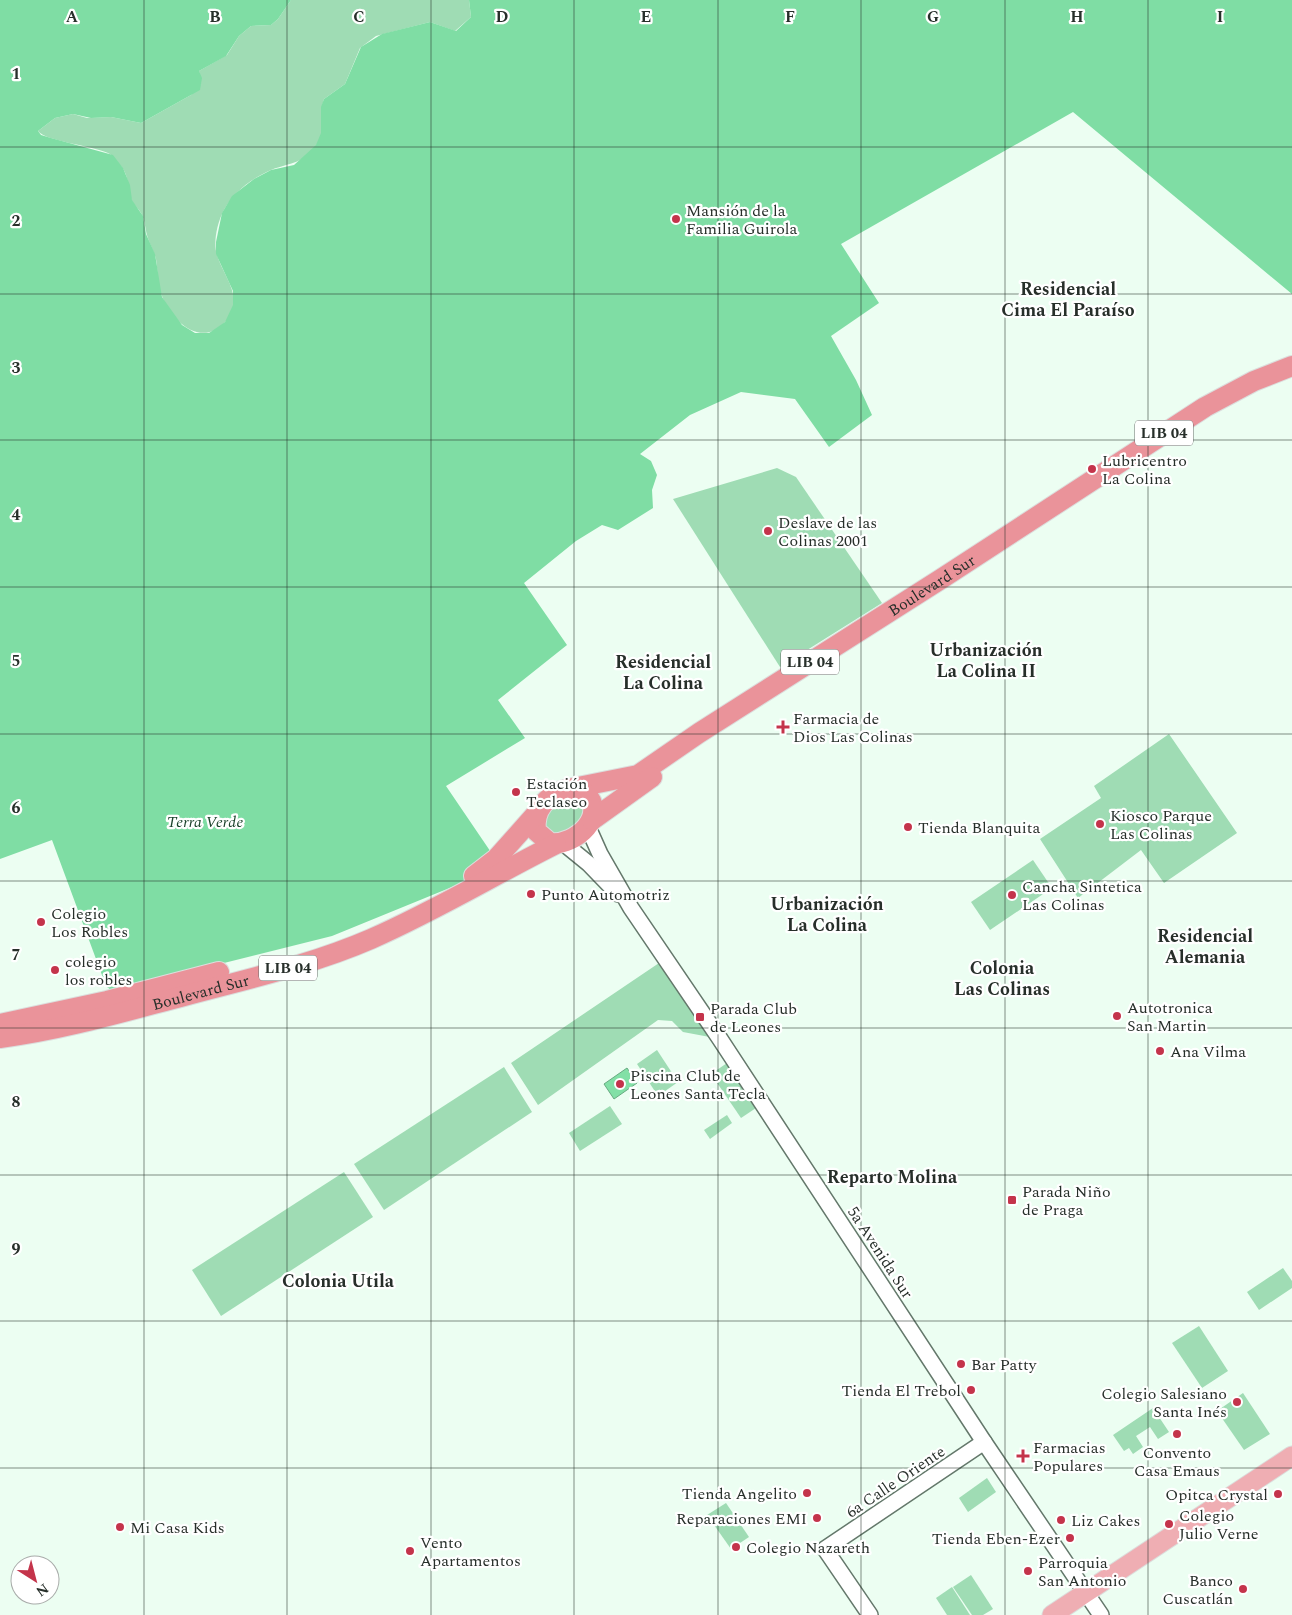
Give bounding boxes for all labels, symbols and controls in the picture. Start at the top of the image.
text: A [66,5,79,29]
text: B [209,5,221,29]
text: C [353,5,365,29]
text: D [496,5,509,29]
text: E [641,5,651,29]
text: F [785,5,795,29]
text: G [927,5,939,29]
text: H [1070,5,1084,29]
text: I [1217,5,1223,29]
text: 1 [12,62,20,86]
place label: Mansión de la Familia Guirola [686,199,798,241]
text: 2 [12,209,21,233]
marker: Mansión de la Familia Guirola [670,213,682,225]
district label: Residencial Cima El Paraíso [1001,276,1135,324]
text: 3 [12,356,21,380]
road number: LIB 04 [1135,420,1193,446]
place label: Lubricentro La Colina [1102,449,1187,491]
marker: Lubricentro La Colina [1086,463,1098,475]
text: 4 [12,503,21,527]
place label: Deslave de las Colinas 2001 [778,511,877,553]
marker: Deslave de las Colinas 2001 [762,525,774,537]
street label: Boulevard Sur [884,549,980,623]
district label: Urbanización La Colina II [929,637,1043,685]
text: 5 [12,649,20,673]
district label: Residencial La Colina [615,649,711,697]
road number: LIB 04 [781,650,839,674]
place label: Farmacia de Dios Las Colinas [793,707,913,749]
marker: Farmacia de Dios Las Colinas [777,721,789,733]
place label: Estación Teclaseo [526,772,587,814]
marker: Estación Teclaseo [510,786,522,798]
text: 6 [12,796,21,820]
place label: Kiosco Parque Las Colinas [1110,804,1212,846]
park label: Terra Verde [167,810,243,834]
place label: Tienda Blanquita [918,816,1040,840]
marker: Kiosco Parque Las Colinas [1094,818,1106,830]
marker: Tienda Blanquita [902,821,914,833]
place label: Cancha Sintetica Las Colinas [1022,875,1142,917]
place label: Punto Automotriz [541,883,670,907]
marker: Punto Automotriz [525,888,537,900]
marker: Cancha Sintetica Las Colinas [1006,889,1018,901]
district label: Urbanización La Colina [770,891,884,939]
place label: Colegio Los Robles [51,902,128,944]
marker: Colegio Los Robles [35,916,47,928]
district label: Residencial Alemania [1157,923,1253,971]
text: 7 [12,943,21,967]
place label: colegio los robles [65,950,133,992]
district label: Colonia Las Colinas [954,955,1050,1003]
road number: LIB 04 [259,956,317,980]
marker: colegio los robles [49,964,61,976]
street label: Boulevard Sur [150,968,252,1017]
place label: Autotronica San Martin [1127,996,1213,1038]
place label: Parada Club de Leones [710,997,797,1039]
marker: Autotronica San Martin [1111,1010,1123,1022]
marker: Parada Club de Leones [694,1011,706,1023]
place label: Ana Vilma [1170,1040,1246,1064]
marker: Ana Vilma [1154,1045,1166,1057]
place label: Piscina Club de Leones Santa Tecla [630,1064,766,1106]
marker: Piscina Club de Leones Santa Tecla [614,1078,626,1090]
text: 8 [12,1090,21,1114]
district label: Reparto Molina [827,1164,958,1191]
place label: Parada Niño de Praga [1022,1180,1111,1222]
marker: Parada Niño de Praga [1006,1194,1018,1206]
street label: 5a Avenida Sur [841,1202,919,1303]
text: 9 [12,1237,21,1261]
district label: Colonia Utila [282,1268,395,1295]
place label: Bar Patty [971,1353,1038,1377]
marker: Bar Patty [955,1358,967,1370]
place label: Tienda El Trebol [841,1379,961,1403]
place label: Colegio Salesiano Santa Inés [1101,1382,1227,1424]
marker: Tienda El Trebol [965,1384,977,1396]
marker: Colegio Salesiano Santa Inés [1231,1396,1243,1408]
marker: Convento Casa Emaus [1171,1428,1183,1440]
place label: Farmacias Populares [1033,1436,1106,1478]
street label: 6a Calle Oriente [841,1440,950,1524]
place label: Convento Casa Emaus [1134,1441,1220,1483]
marker: Farmacias Populares [1017,1450,1029,1462]
place label: Tienda Angelito [682,1482,797,1506]
place label: Opitca Crystal [1165,1483,1268,1507]
marker: Tienda Angelito [801,1487,813,1499]
marker: Opitca Crystal [1272,1488,1284,1500]
place label: Colegio Julio Verne [1179,1504,1259,1546]
place label: Reparaciones EMI [676,1507,807,1531]
place label: Liz Cakes [1071,1509,1140,1533]
marker: Reparaciones EMI [811,1512,823,1524]
marker: Liz Cakes [1055,1514,1067,1526]
place label: Mi Casa Kids [130,1516,225,1540]
marker: Colegio Julio Verne [1163,1518,1175,1530]
marker: Mi Casa Kids [114,1521,126,1533]
place label: Tienda Eben-Ezer [932,1527,1060,1551]
place label: Vento Apartamentos [420,1531,521,1573]
marker: Tienda Eben-Ezer [1064,1532,1076,1544]
place label: Colegio Nazareth [746,1536,870,1560]
marker: Colegio Nazareth [730,1541,742,1553]
marker: Vento Apartamentos [404,1545,416,1557]
place label: Parroquia San Antonio [1038,1551,1126,1593]
north arrow [10,1555,60,1605]
marker: Parroquia San Antonio [1022,1565,1034,1577]
place label: Banco Cuscatlán [1163,1569,1233,1611]
text: N [32,1578,53,1602]
marker: Banco Cuscatlán [1237,1583,1249,1595]

